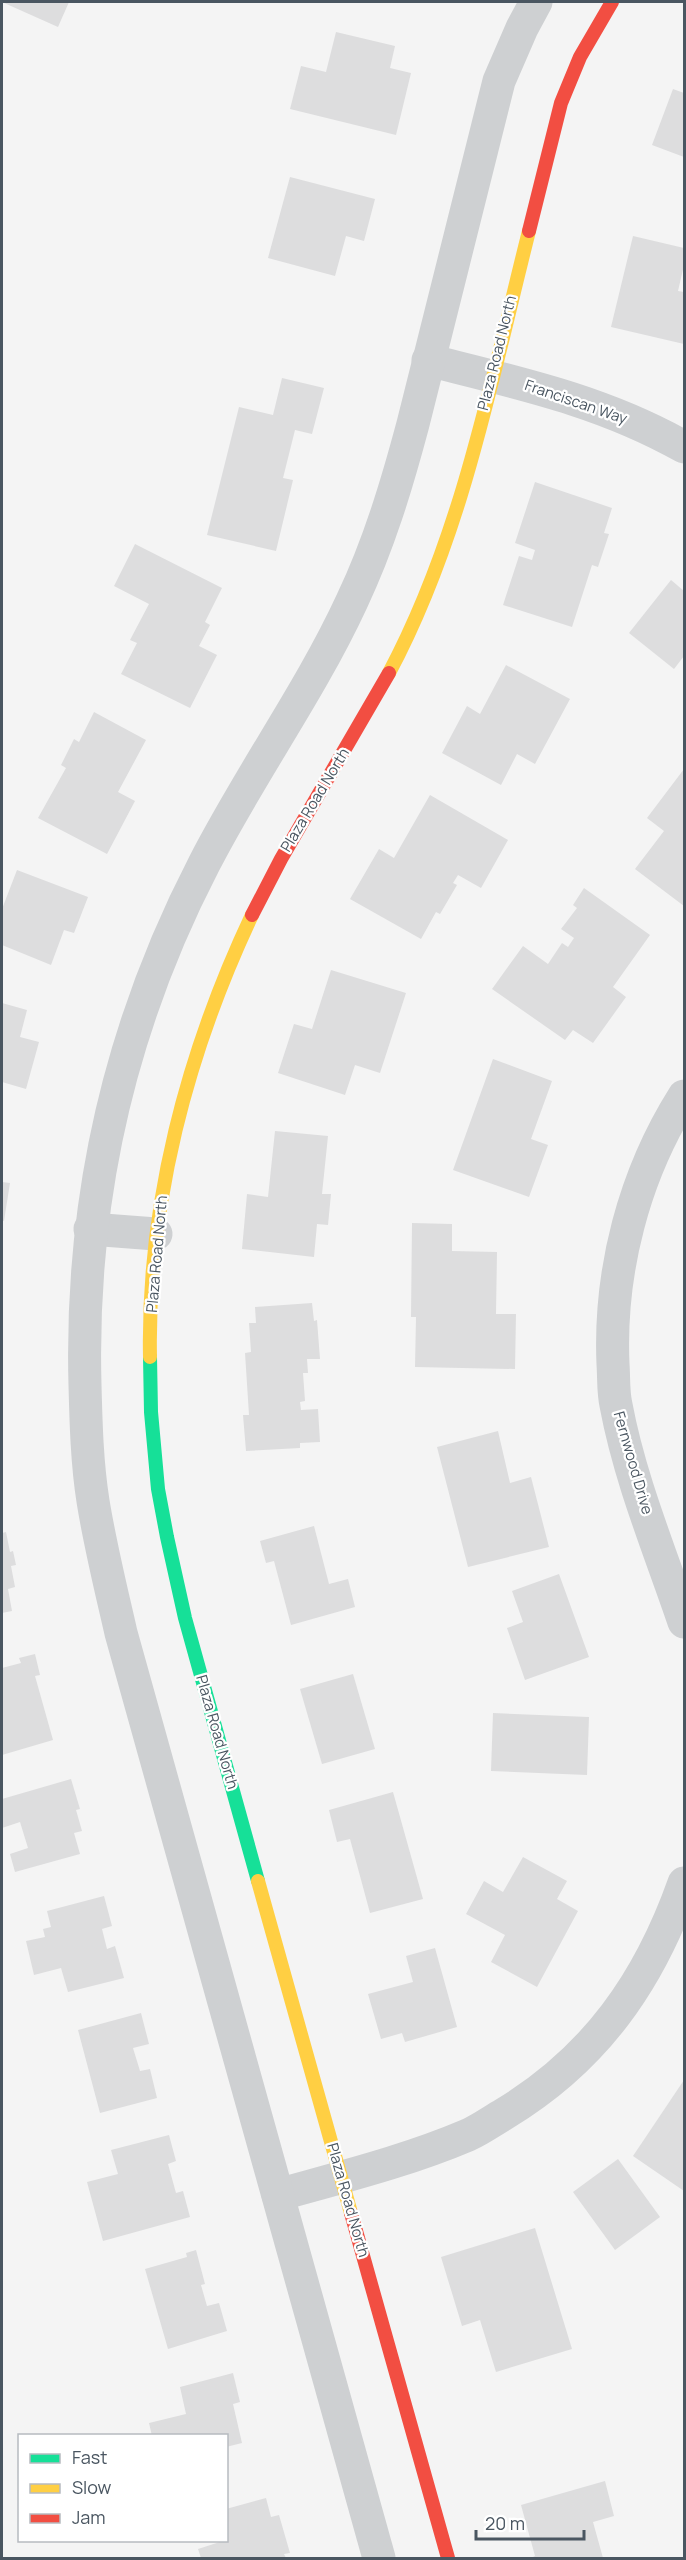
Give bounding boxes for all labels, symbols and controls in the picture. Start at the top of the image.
street label: Plaza Road North [472,293,521,413]
street label: Franciscan Way [522,374,630,429]
street label: Plaza Road North [275,744,354,856]
street label: Plaza Road North [141,1194,172,1314]
street label: Fernwood Drive [609,1409,658,1517]
street label: Plaza Road North [191,1672,244,1791]
street label: Plaza Road North [322,2140,375,2259]
legend [18,2434,228,2542]
text: Fast [72,2445,107,2469]
text: Slow [72,2475,112,2499]
scale bar [476,2503,584,2541]
text: Jam [72,2505,106,2529]
text: 20 m [485,2511,525,2535]

